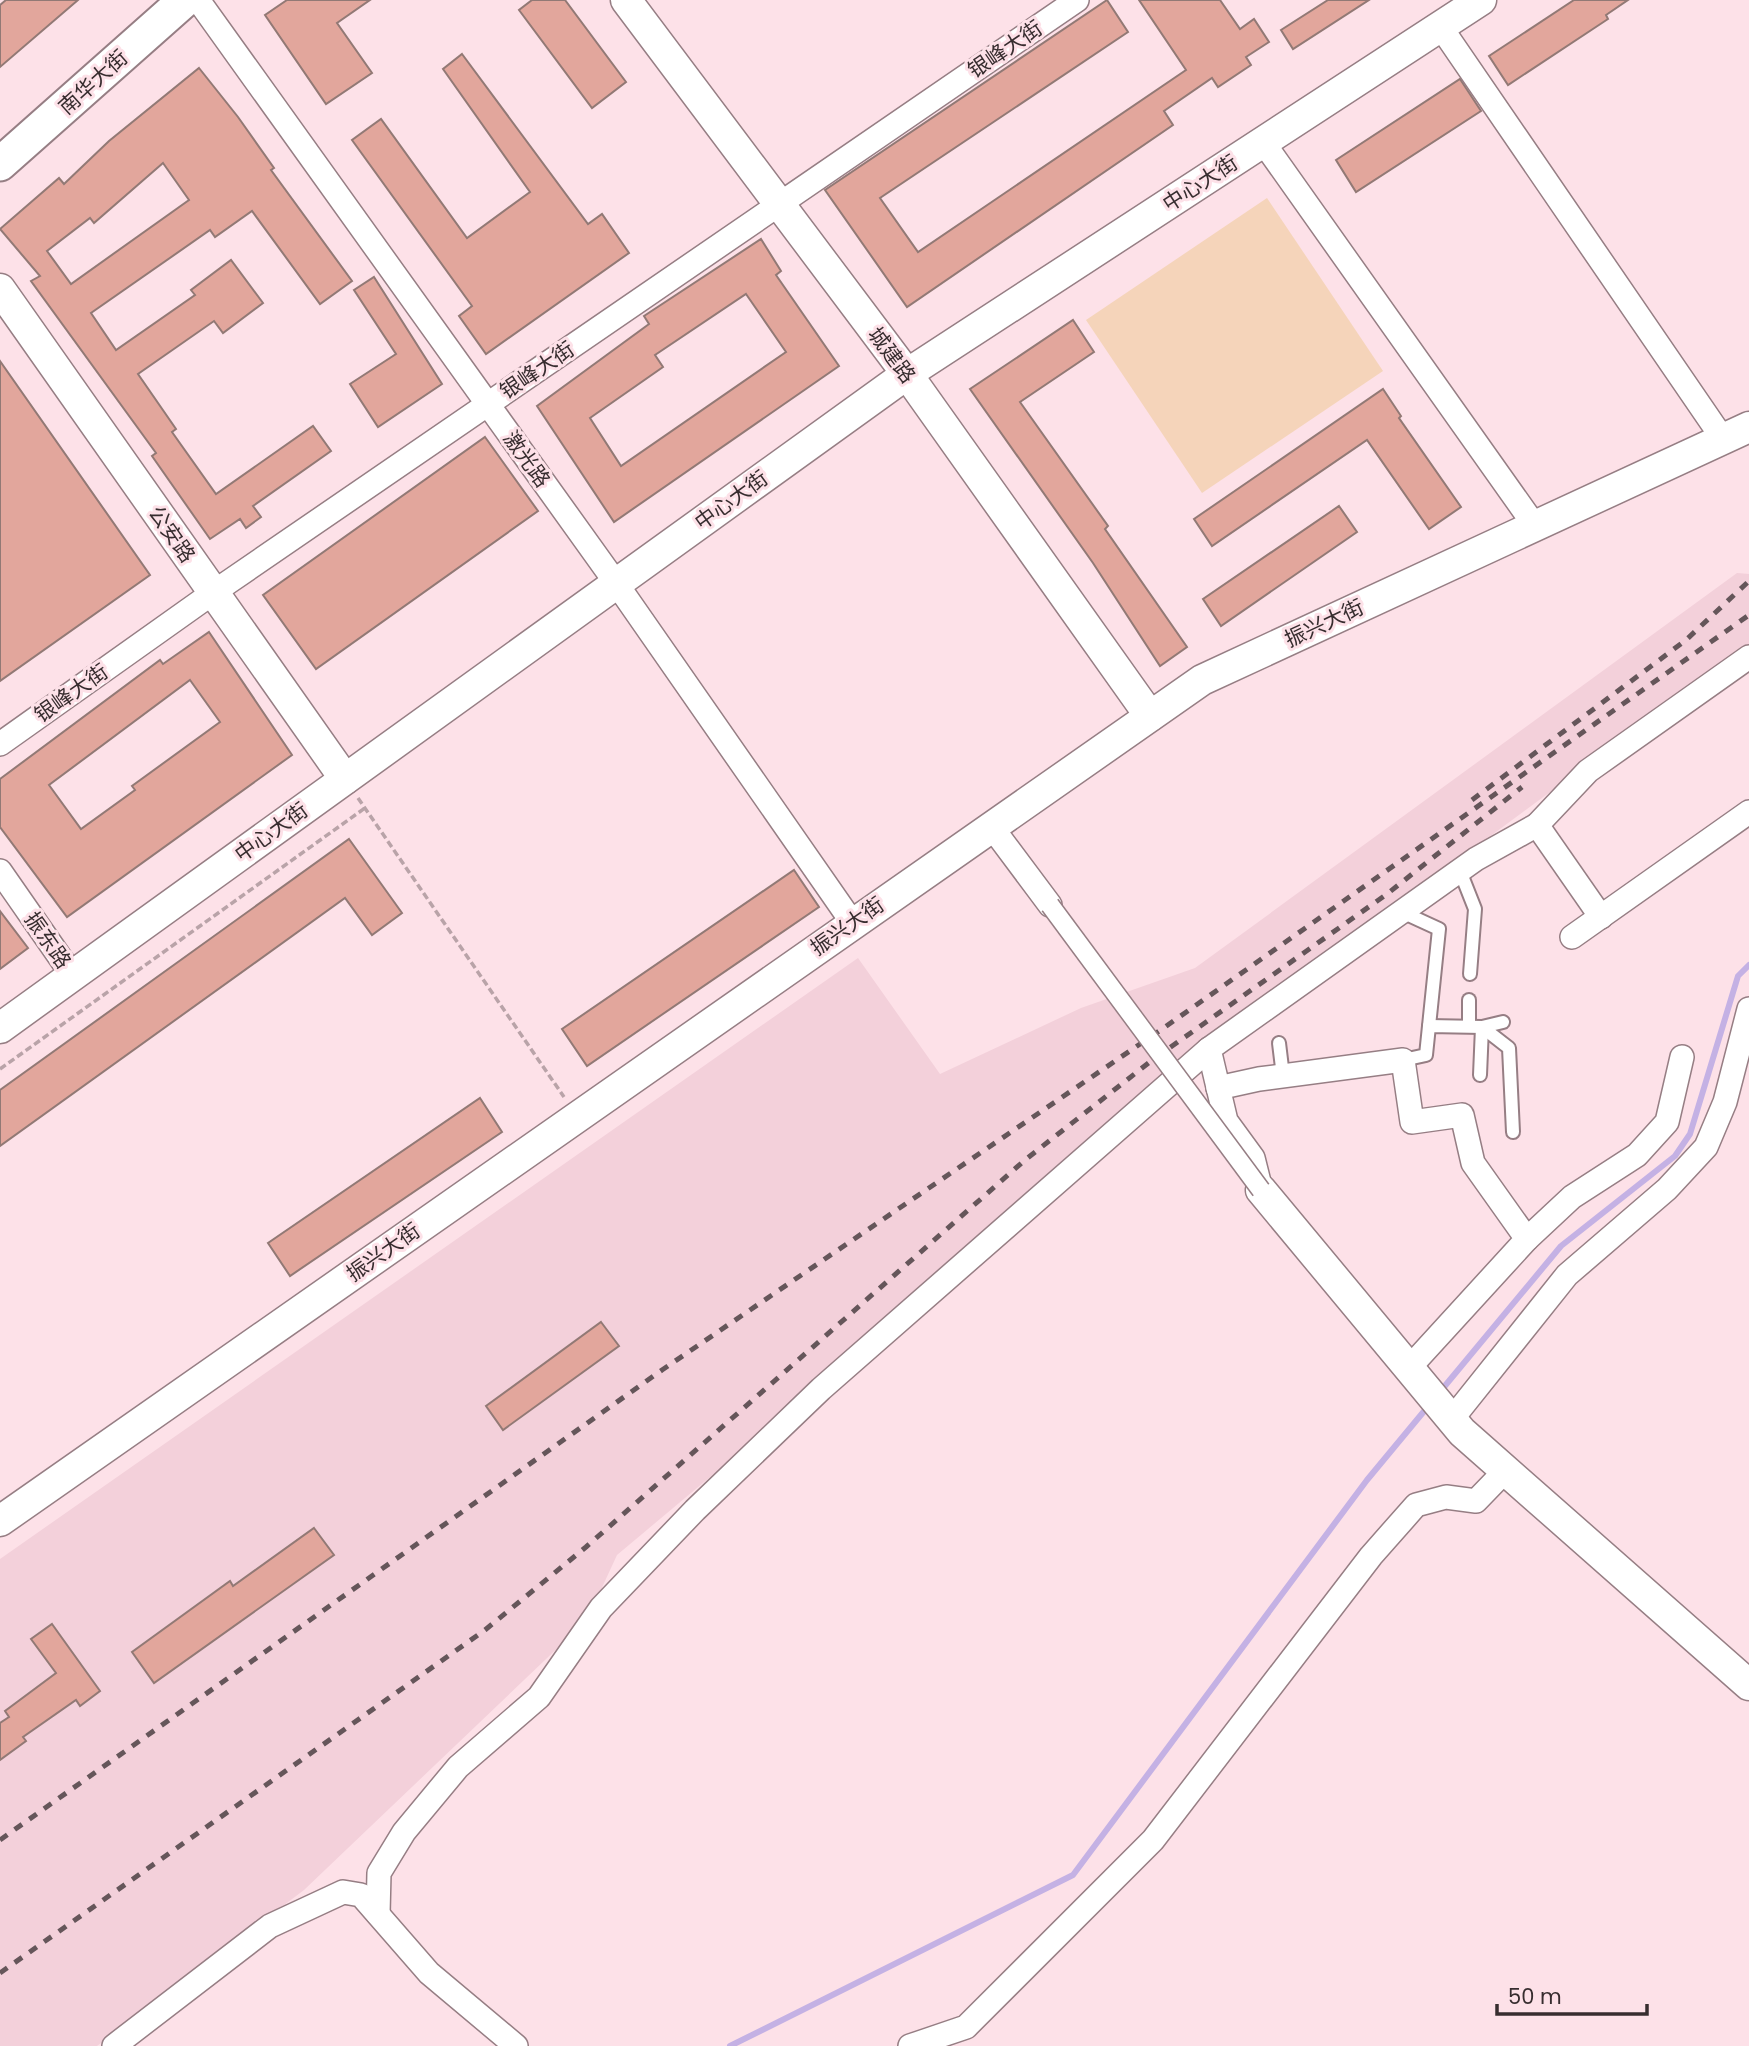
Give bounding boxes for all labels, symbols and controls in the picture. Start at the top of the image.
street label: 银峰大街 [962,13,1048,85]
street label: 南华大街 [52,43,134,121]
street label: 中心大街 [1157,148,1243,218]
street label: 城建路 [861,321,923,389]
street label: 银峰大街 [494,334,580,406]
street label: 激光路 [497,425,557,493]
street label: 中心大街 [688,464,774,536]
street label: 公安路 [142,500,202,568]
street label: 振兴大街 [1280,592,1368,654]
street label: 银峰大街 [28,657,114,729]
street label: 中心大街 [228,796,314,868]
street label: 振兴大街 [804,890,890,962]
street label: 振东路 [18,906,78,974]
street label: 振兴大街 [340,1216,426,1288]
scale bar [1497,1972,1648,2016]
text: 50 m [1508,1982,1562,2011]

